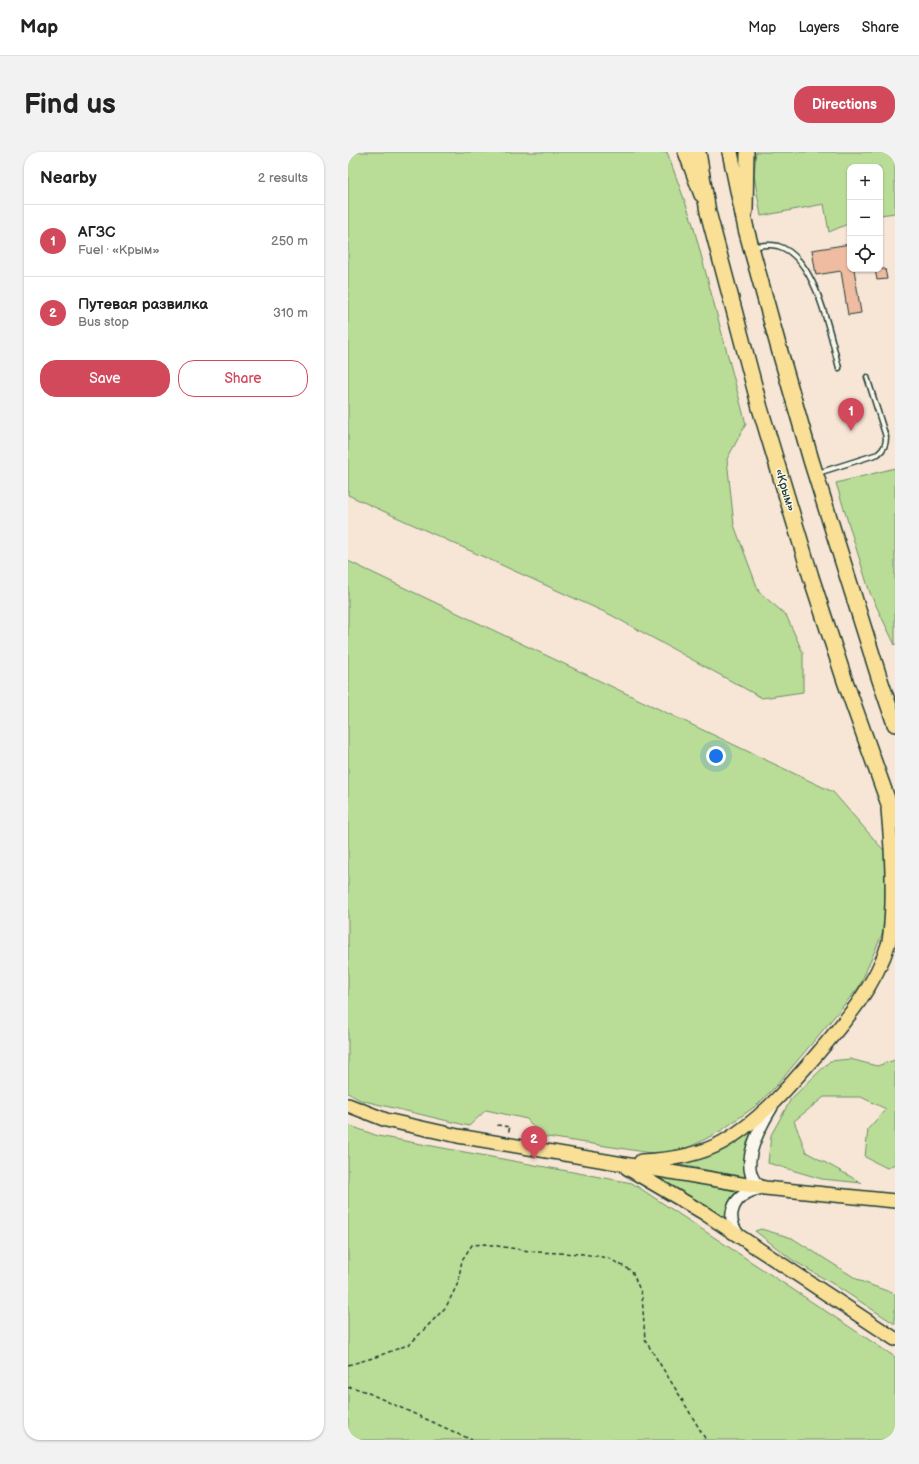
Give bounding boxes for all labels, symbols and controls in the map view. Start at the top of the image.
text: Map [20,16,58,39]
text: Map [748,19,776,36]
text: Layers [798,19,840,36]
text: Share [862,19,899,36]
button: Directions [794,86,895,123]
text: Find us [24,88,116,121]
map controls [847,164,883,272]
button: + [847,164,883,200]
text: Nearby [40,168,97,188]
text: 2 results [258,170,308,186]
button: − [847,200,883,236]
text: АГЗС [78,223,115,242]
text: 1 [50,233,56,249]
text: 250 m [271,233,308,249]
button: locate [847,236,883,272]
text: Fuel · «Крым» [78,242,160,258]
text: Путевая развилка [78,295,208,314]
text: 2 [49,305,57,321]
text: 310 m [273,305,308,321]
text: Bus stop [78,314,129,330]
button: Save [40,360,170,397]
button: Share [178,360,308,397]
pin: 1 [838,398,864,431]
street label: «Крым» [771,467,799,514]
your location [706,746,726,766]
pin: 2 [521,1126,547,1159]

